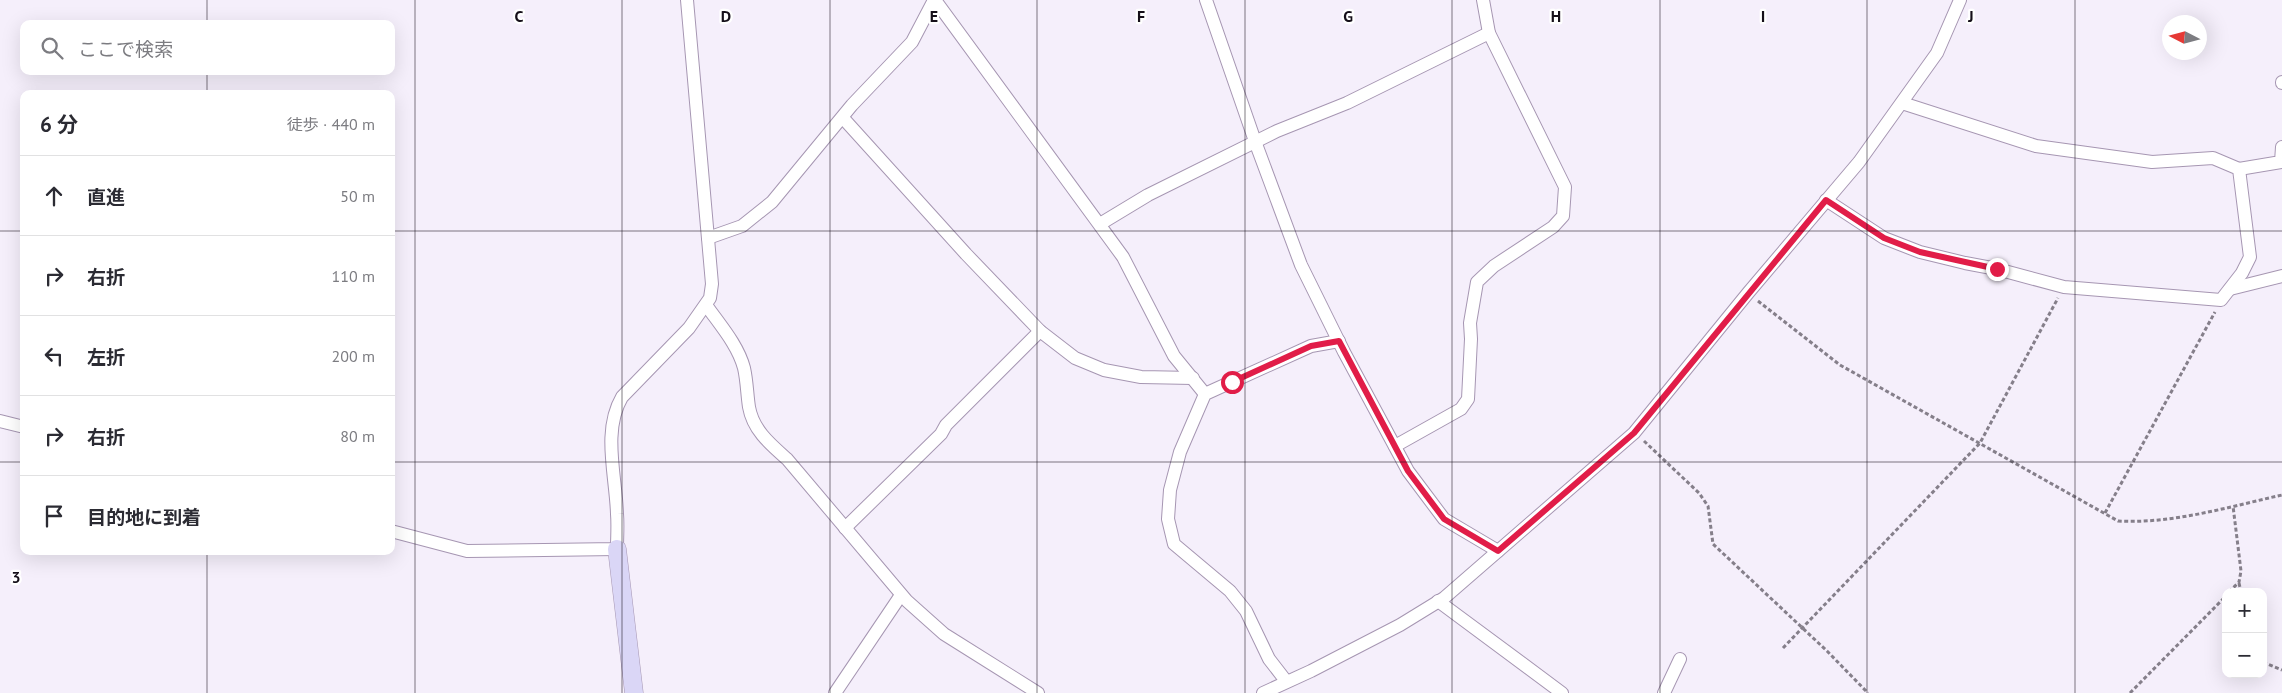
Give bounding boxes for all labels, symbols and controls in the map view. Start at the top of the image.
text: C [515,6,524,26]
text: D [721,6,731,26]
text: E [930,6,938,26]
text: F [1137,6,1145,26]
text: G [1343,6,1353,26]
text: H [1551,6,1561,26]
text: I [1761,6,1765,26]
text: J [1967,6,1974,26]
north arrow [2162,15,2207,60]
search box [20,20,395,75]
icon: search [38,34,66,62]
text: ここで検索 [78,37,173,61]
text: 6 分 [40,111,78,138]
text: 徒歩 · 440 m [287,114,375,134]
icon: ahead [40,182,68,210]
text: 直進 [87,185,125,209]
text: 50 m [340,186,375,206]
route end [1986,258,2009,281]
icon: right [40,262,68,290]
text: 右折 [87,265,125,289]
text: 110 m [332,266,375,286]
icon: left [40,342,68,370]
text: 左折 [87,345,125,369]
text: 200 m [332,346,375,366]
route start [1221,371,1244,394]
icon: right [40,422,68,450]
text: 右折 [87,425,125,449]
text: 80 m [340,426,375,446]
icon: arrive [40,502,68,530]
text: 目的地に到着 [87,505,201,529]
text: 3 [11,567,21,587]
map controls [2222,588,2267,678]
button: + [2222,588,2267,633]
button: − [2222,633,2267,678]

